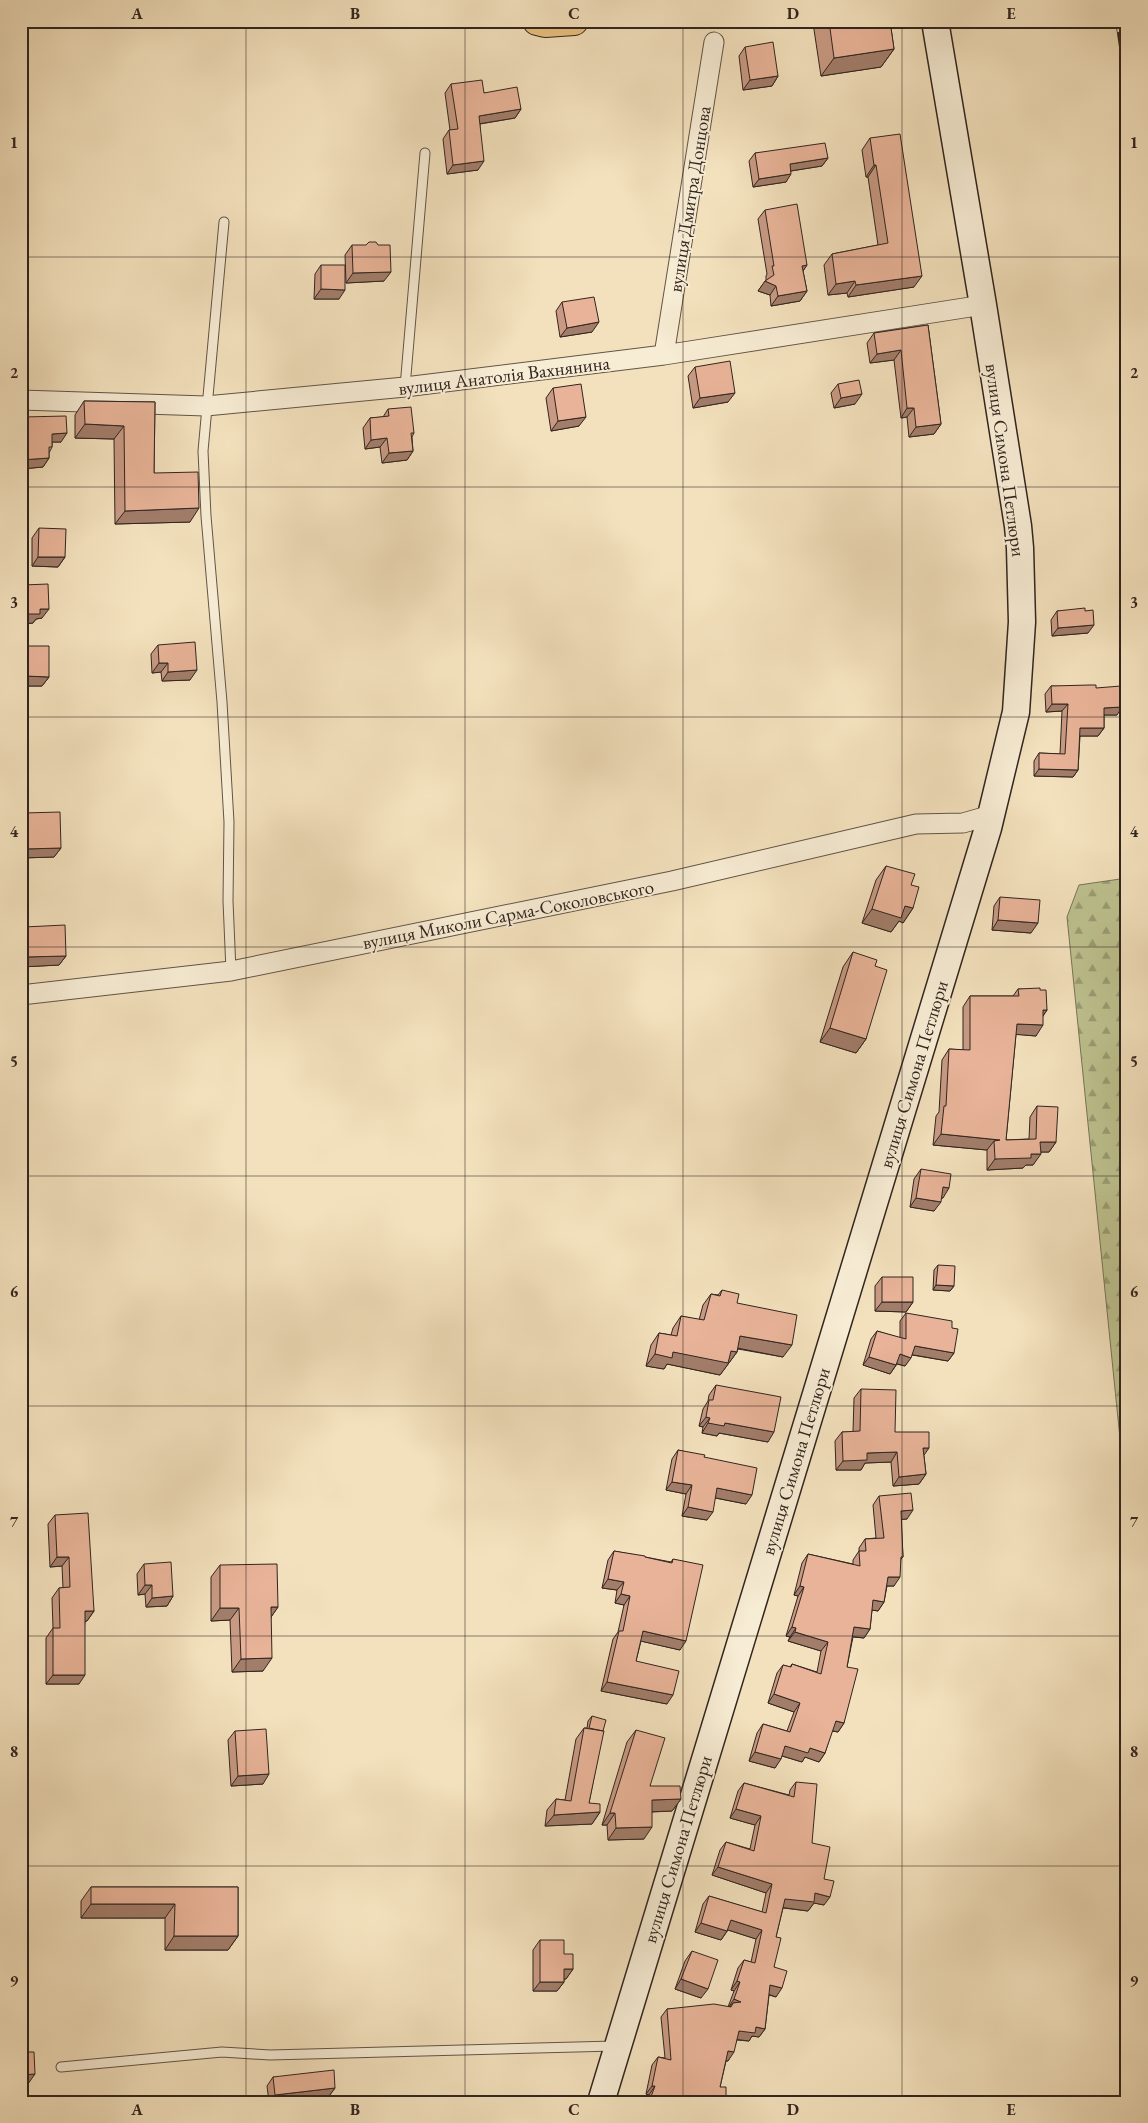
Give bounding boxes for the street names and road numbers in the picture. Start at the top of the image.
street label: вулиця Дмитра Донцова [662,104,717,294]
street label: вулиця Анатолія Вахнянина [397,350,612,401]
street label: вулиця Симона Петлюри [980,362,1031,558]
street label: вулиця Миколи Сарма-Соколовського [360,874,656,955]
street label: вулиця Симона Петлюри [873,977,954,1171]
street label: вулиця Симона Петлюри [755,1364,836,1558]
street label: вулиця Симона Петлюри [637,1752,718,1946]

